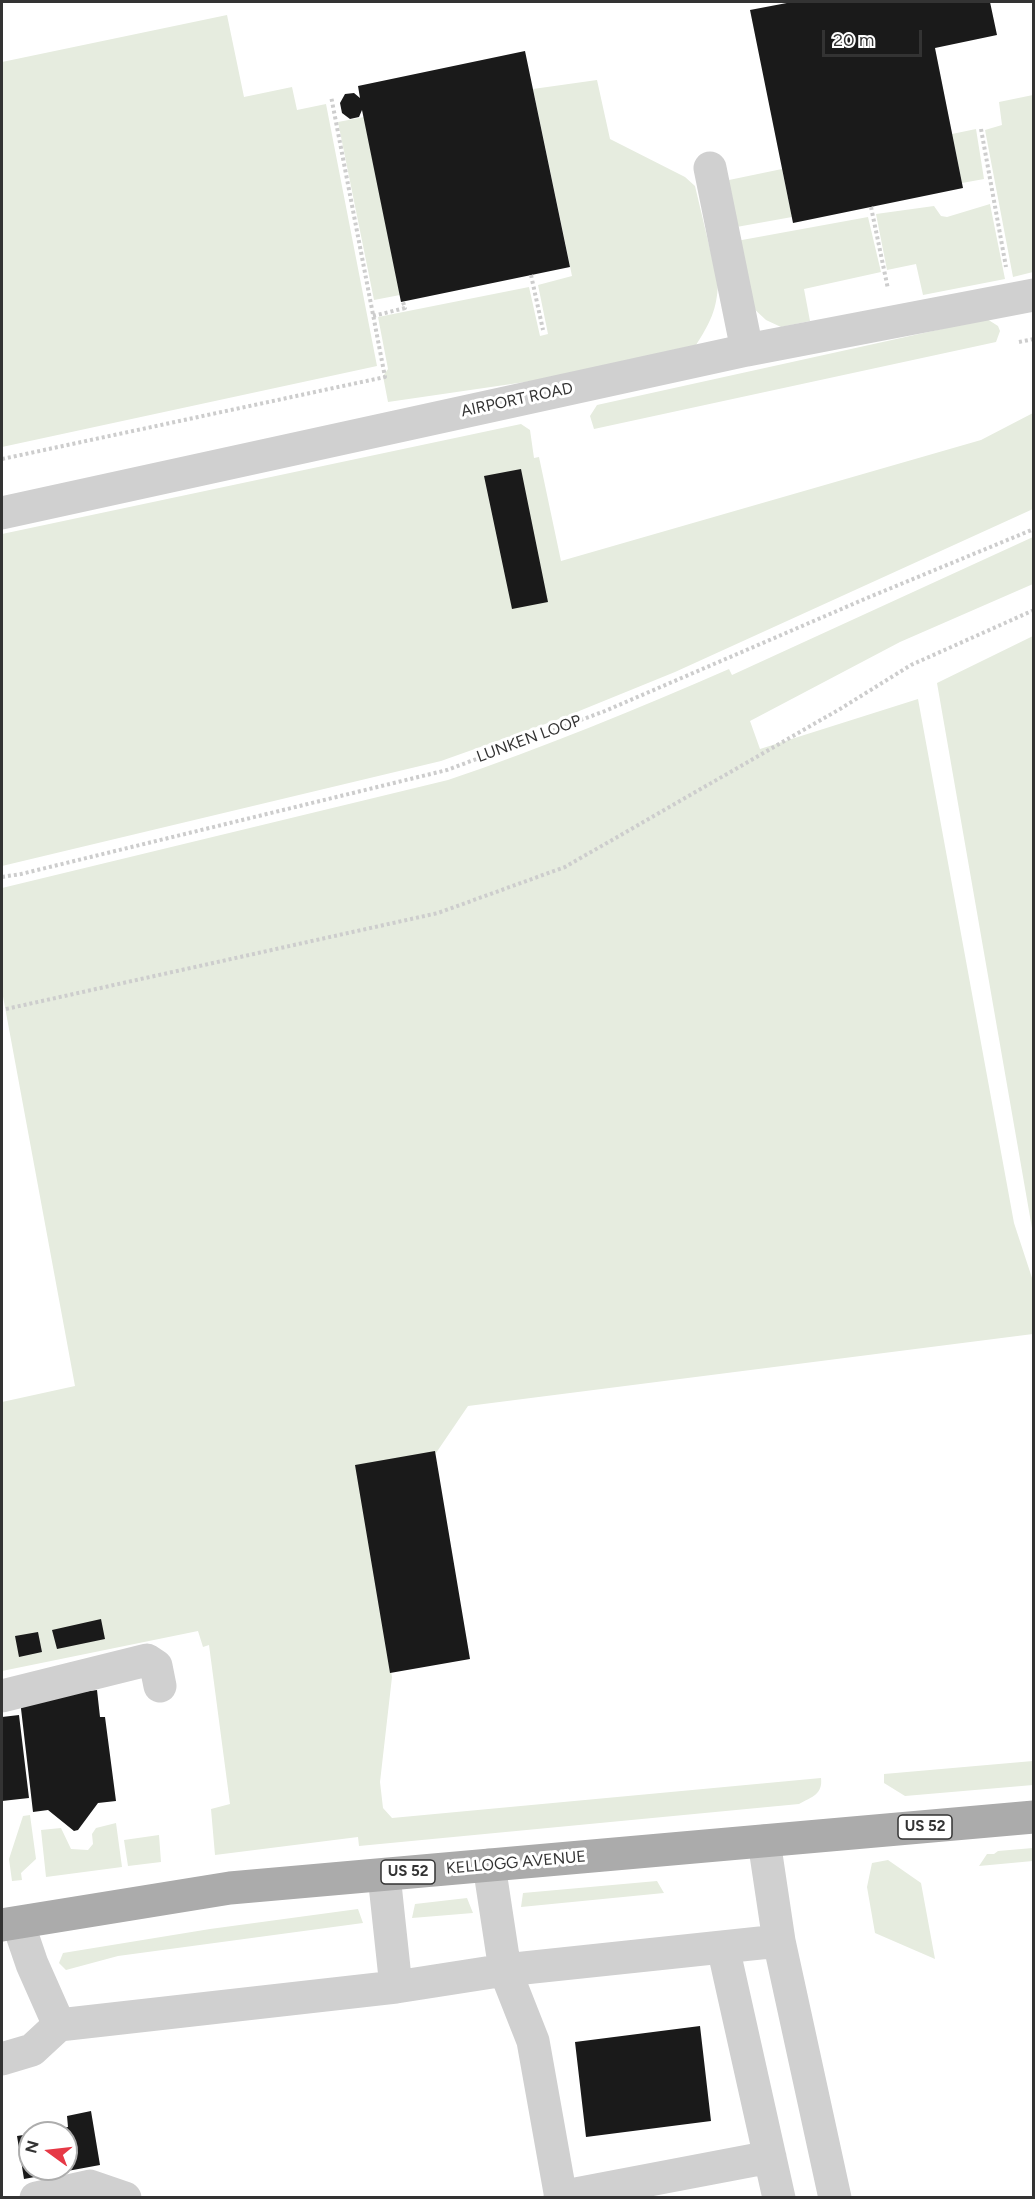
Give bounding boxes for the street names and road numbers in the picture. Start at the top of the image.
street label: AIRPORT ROAD [459,379,575,421]
street label: LUNKEN LOOP [474,711,584,767]
road number: US 52 [898,1815,952,1839]
street label: KELLOGG AVENUE [445,1847,587,1879]
road number: US 52 [381,1860,435,1884]

